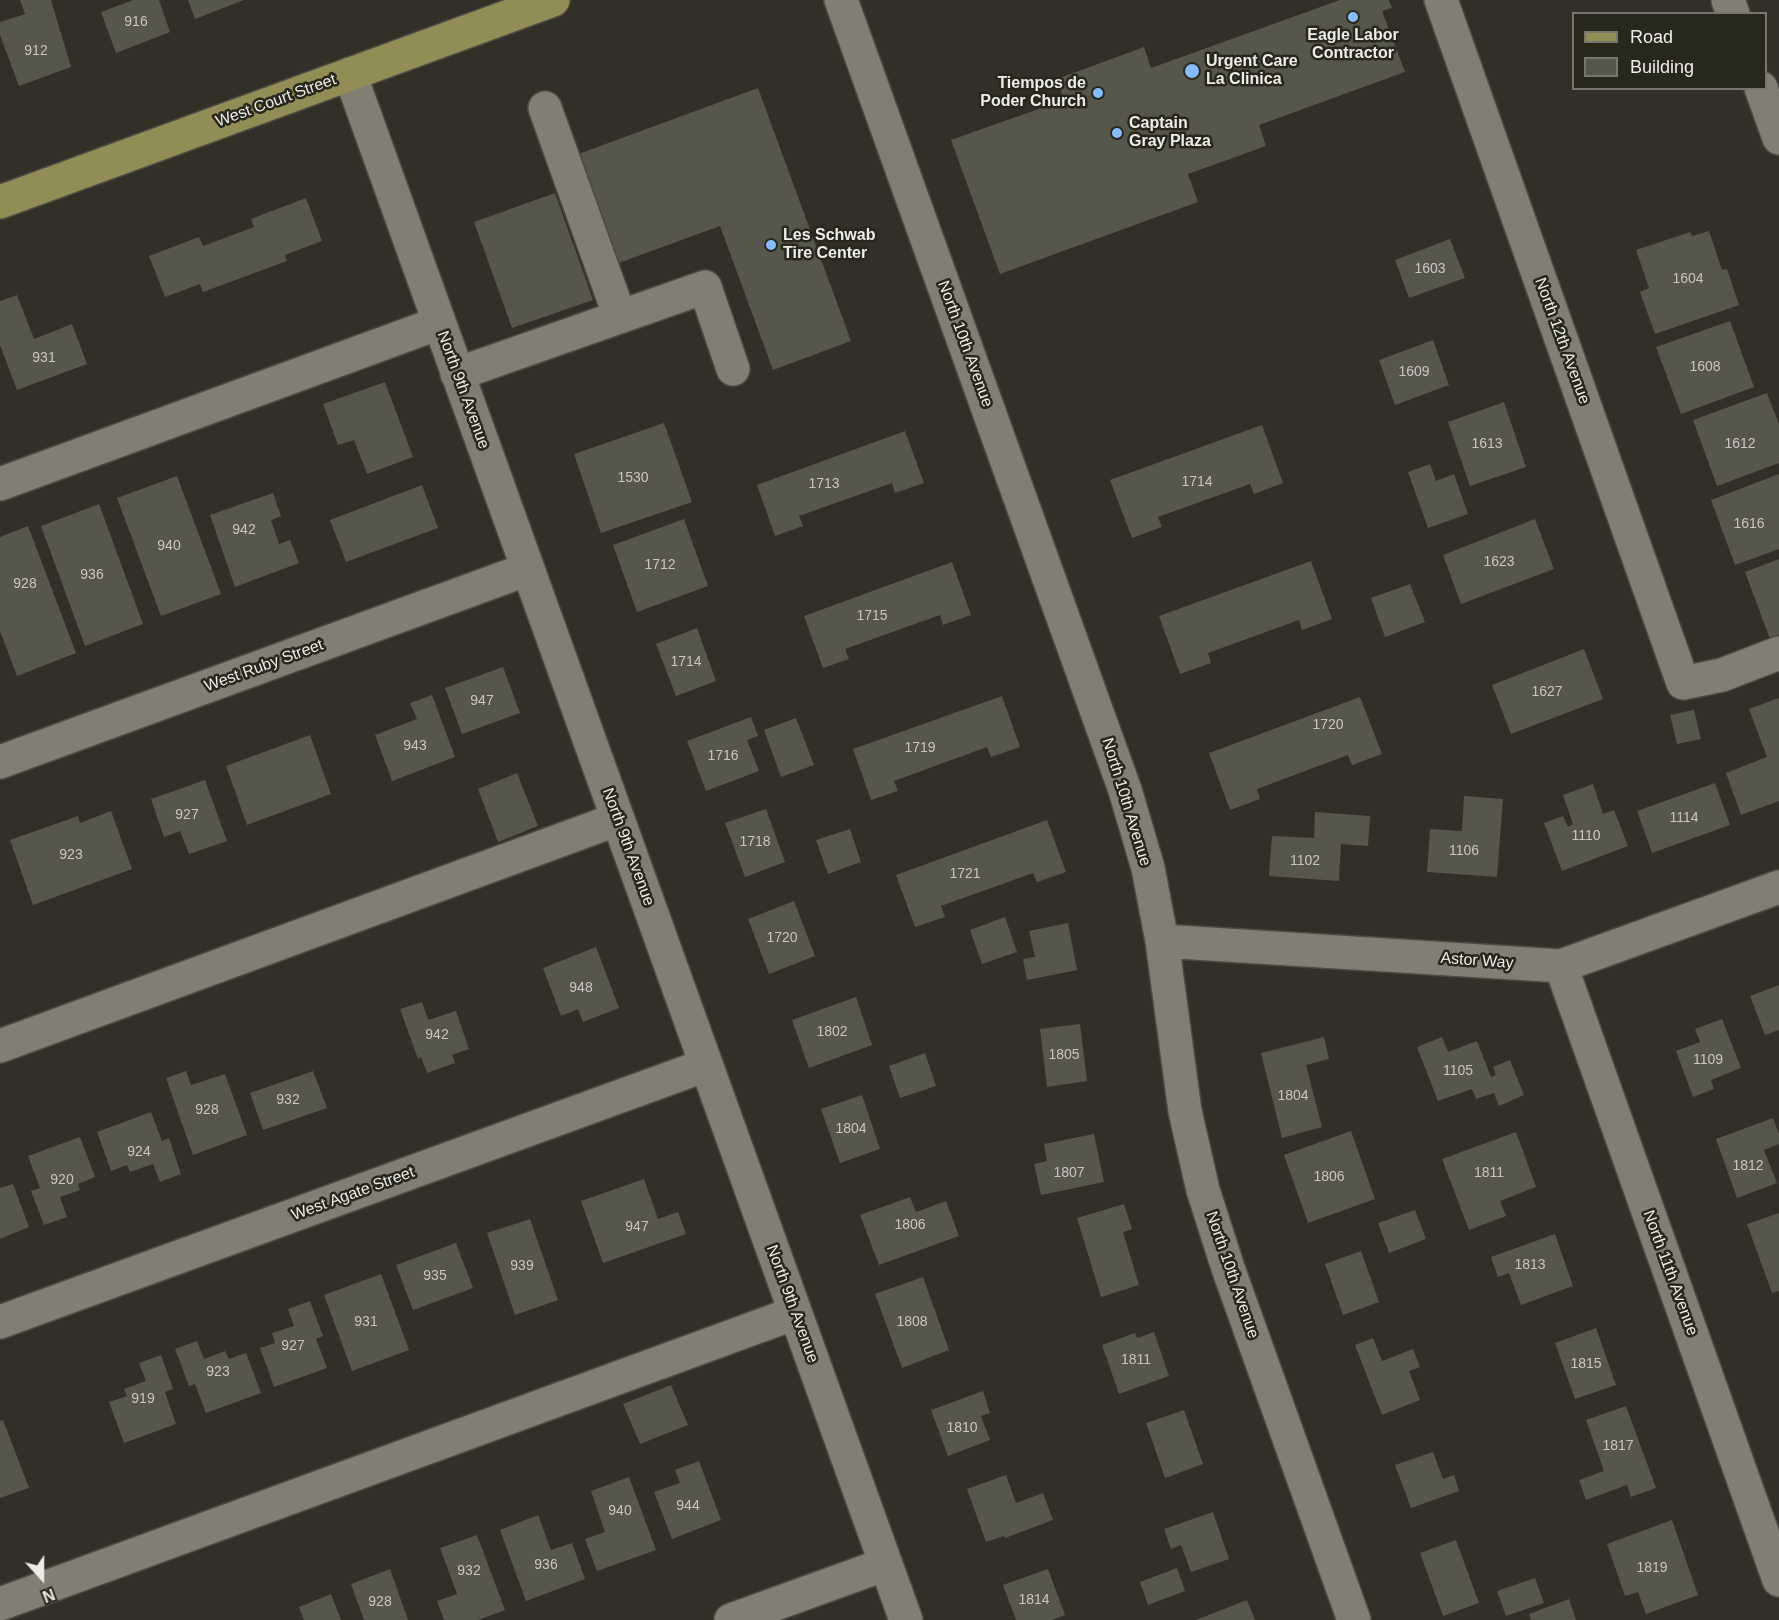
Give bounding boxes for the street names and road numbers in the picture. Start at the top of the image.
street label: West Court Street [213,70,339,132]
street label: North 12th Avenue [1530,275,1594,407]
street label: North 10th Avenue [933,278,997,410]
street label: North 9th Avenue [433,328,493,452]
street label: West Ruby Street [202,636,326,696]
street label: North 10th Avenue [1097,736,1155,868]
street label: North 9th Avenue [598,785,658,909]
street label: Astor Way [1440,949,1514,973]
street label: West Agate Street [289,1163,417,1225]
street label: North 11th Avenue [1638,1208,1702,1338]
street label: North 10th Avenue [1201,1209,1263,1341]
street label: North 9th Avenue [762,1242,822,1366]

